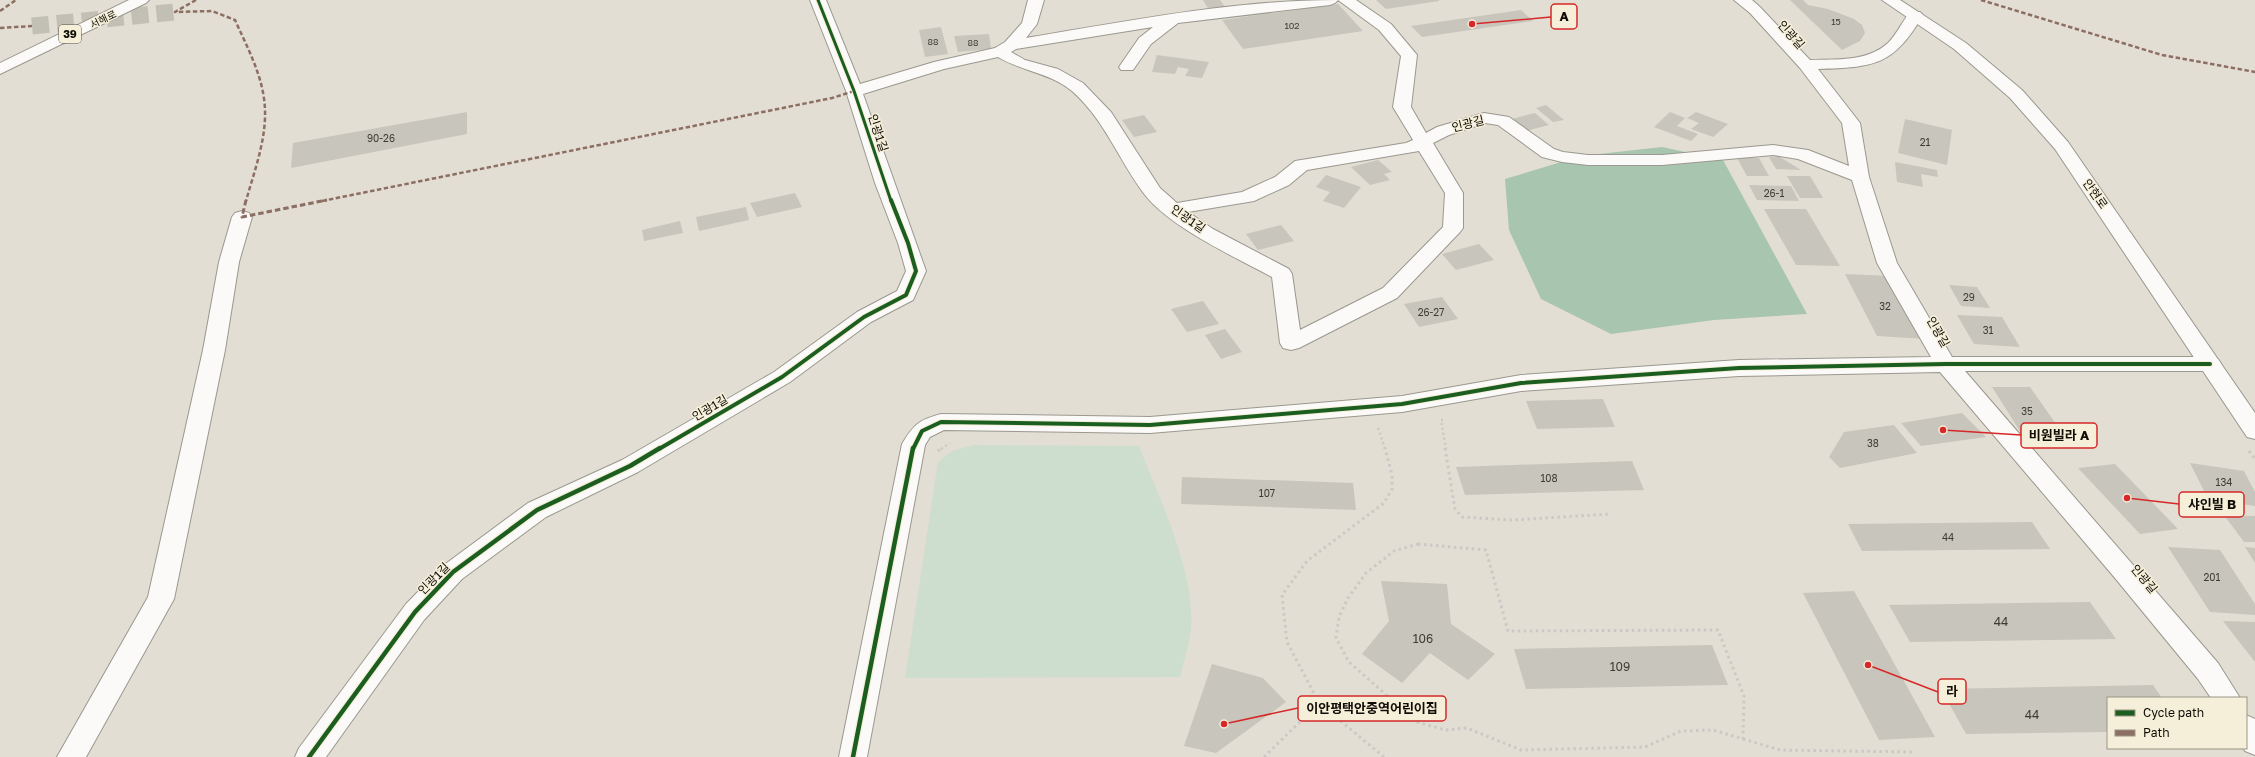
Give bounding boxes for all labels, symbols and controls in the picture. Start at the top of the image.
callout: A [1551,4,1577,29]
street label: 서해로 [88,8,118,30]
text: A [1559,8,1569,24]
house number: 15 [1831,16,1841,27]
street label: 인광길 [1775,17,1808,52]
house number: 102 [1284,20,1300,31]
road number: 39 [59,25,81,43]
house number: 88 [928,36,938,47]
house number: 88 [968,37,978,48]
street label: 인광1길 [865,112,892,154]
street label: 인광길 [1450,112,1486,135]
house number: 90-26 [367,132,395,144]
house number: 21 [1920,136,1930,148]
street label: 안현로 [2080,176,2111,212]
house number: 26-1 [1764,187,1784,199]
street label: 인광1길 [1168,201,1209,236]
house number: 29 [1963,291,1975,303]
house number: 32 [1879,300,1891,312]
house number: 26-27 [1418,306,1444,318]
street label: 인광길 [1924,314,1953,350]
house number: 31 [1983,324,1993,336]
street label: 인광1길 [689,391,730,424]
house number: 35 [2021,405,2033,417]
callout: 비원빌라 A [2021,423,2097,448]
text: 비원빌라 A [2029,427,2090,443]
house number: 38 [1867,437,1879,449]
house number: 108 [1540,472,1558,484]
house number: 134 [2216,476,2232,488]
house number: 107 [1259,487,1275,499]
callout: 샤인빌 B [2179,492,2244,517]
text: 샤인빌 B [2188,496,2236,512]
house number: 44 [1942,531,1954,543]
street label: 인광1길 [415,560,453,598]
street label: 인광길 [2128,561,2161,596]
house number: 201 [2204,571,2221,583]
house number: 44 [1994,614,2008,629]
house number: 106 [1413,631,1433,646]
house number: 109 [1610,659,1630,674]
callout: 라 [1938,679,1966,704]
text: 라 [1946,683,1958,699]
callout: 이안평택안중역어린이집 [1298,696,1446,721]
legend [2107,697,2247,749]
text: 이안평택안중역어린이집 [1306,700,1438,716]
text: Cycle path [2143,705,2204,720]
house number: 44 [2025,707,2039,722]
text: Path [2143,725,2170,740]

